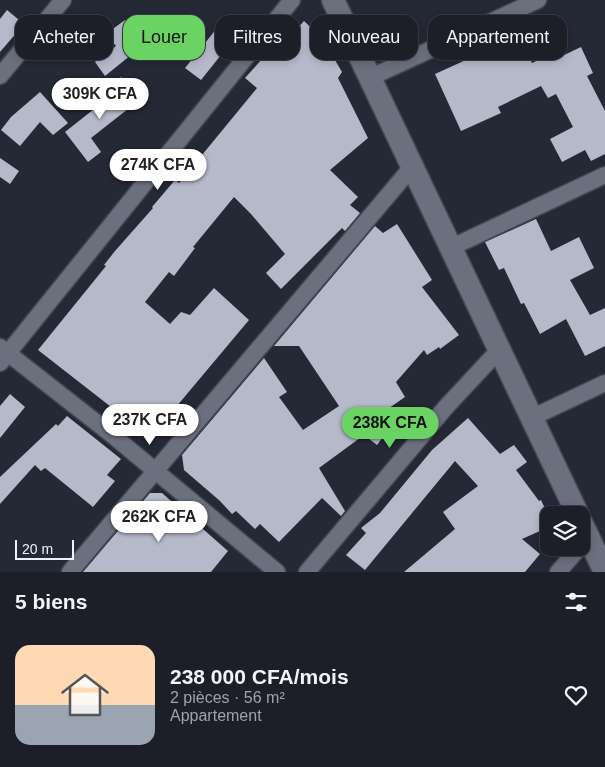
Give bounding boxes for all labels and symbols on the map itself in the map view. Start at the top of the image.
pin: 309K CFA [48,78,152,120]
pin: 274K CFA [106,148,210,191]
pin: 237K CFA [98,404,202,446]
pin: 238K CFA [338,406,442,449]
pin: 262K CFA [107,500,211,543]
scale bar [15,537,74,560]

